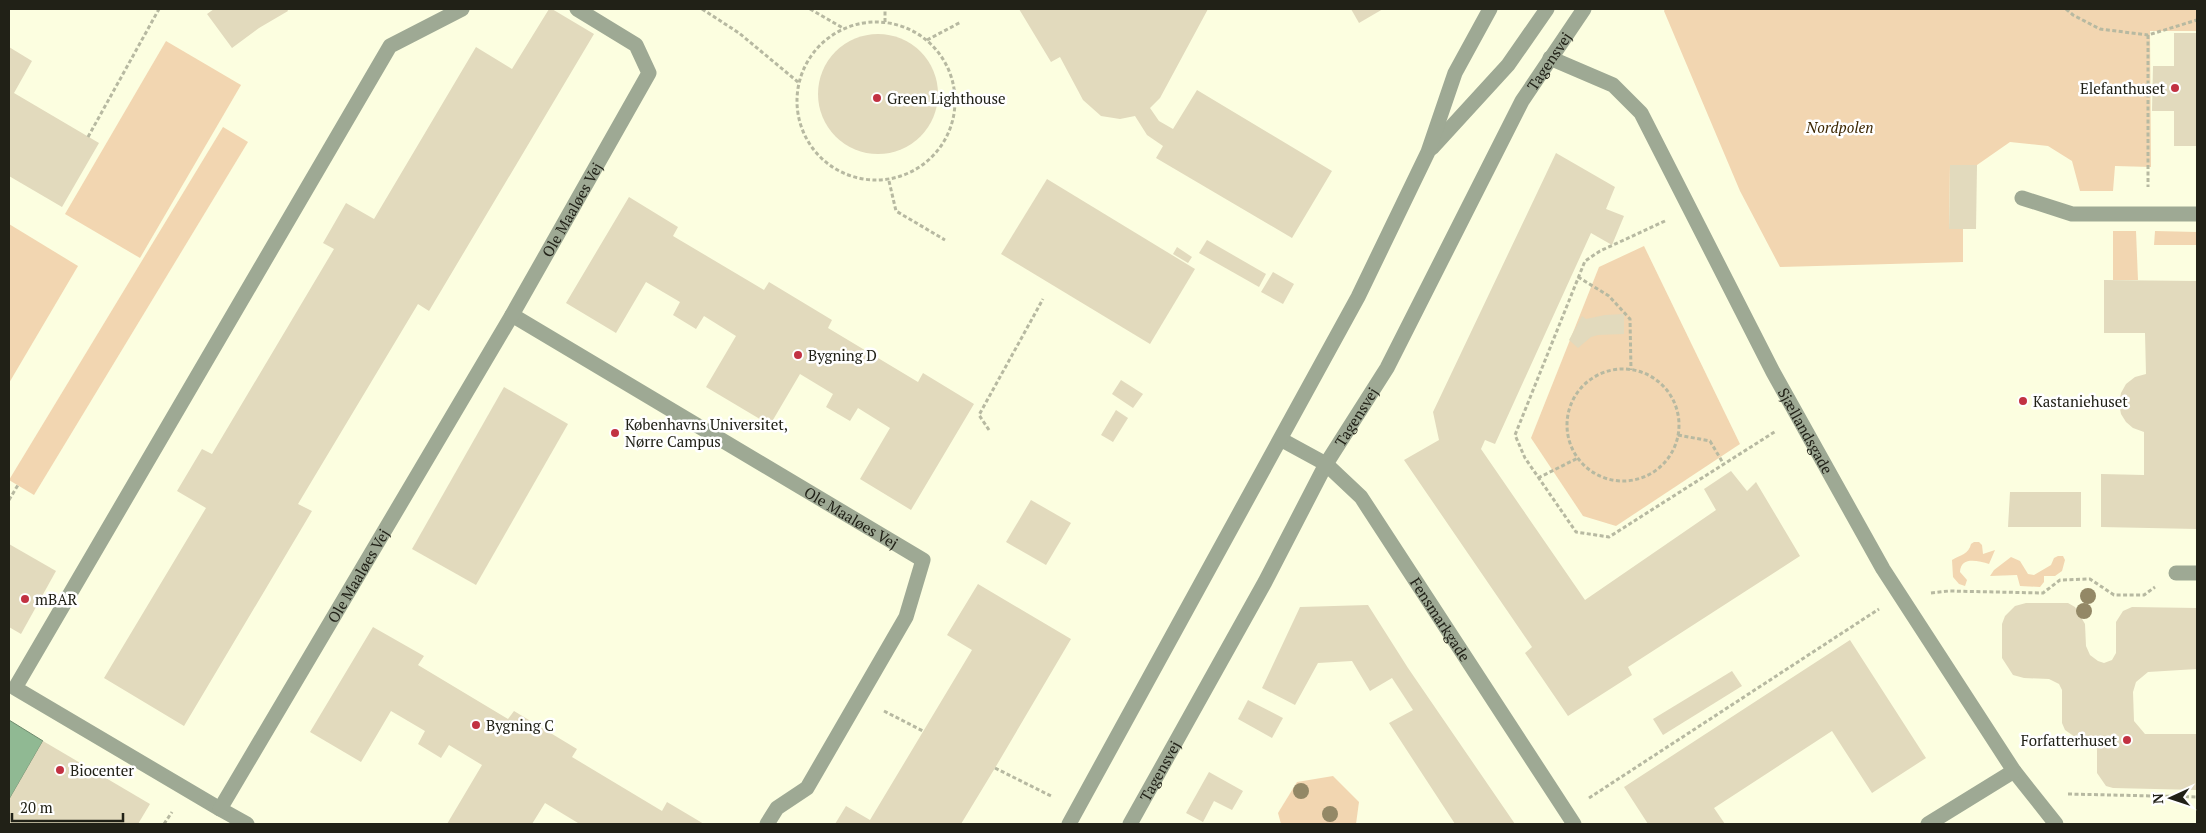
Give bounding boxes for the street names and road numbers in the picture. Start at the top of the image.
street label: Tagensvej [1522,28,1576,94]
street label: Ole Maaløes Vej [537,158,607,260]
street label: Tagensvej [1330,383,1382,450]
street label: Sjællandsgade [1774,384,1838,477]
street label: Ole Maaløes Vej [801,482,902,553]
street label: Ole Maaløes Vej [322,525,393,626]
street label: Fensmarkgade [1406,573,1475,665]
street label: Tagensvej [1135,737,1185,805]

